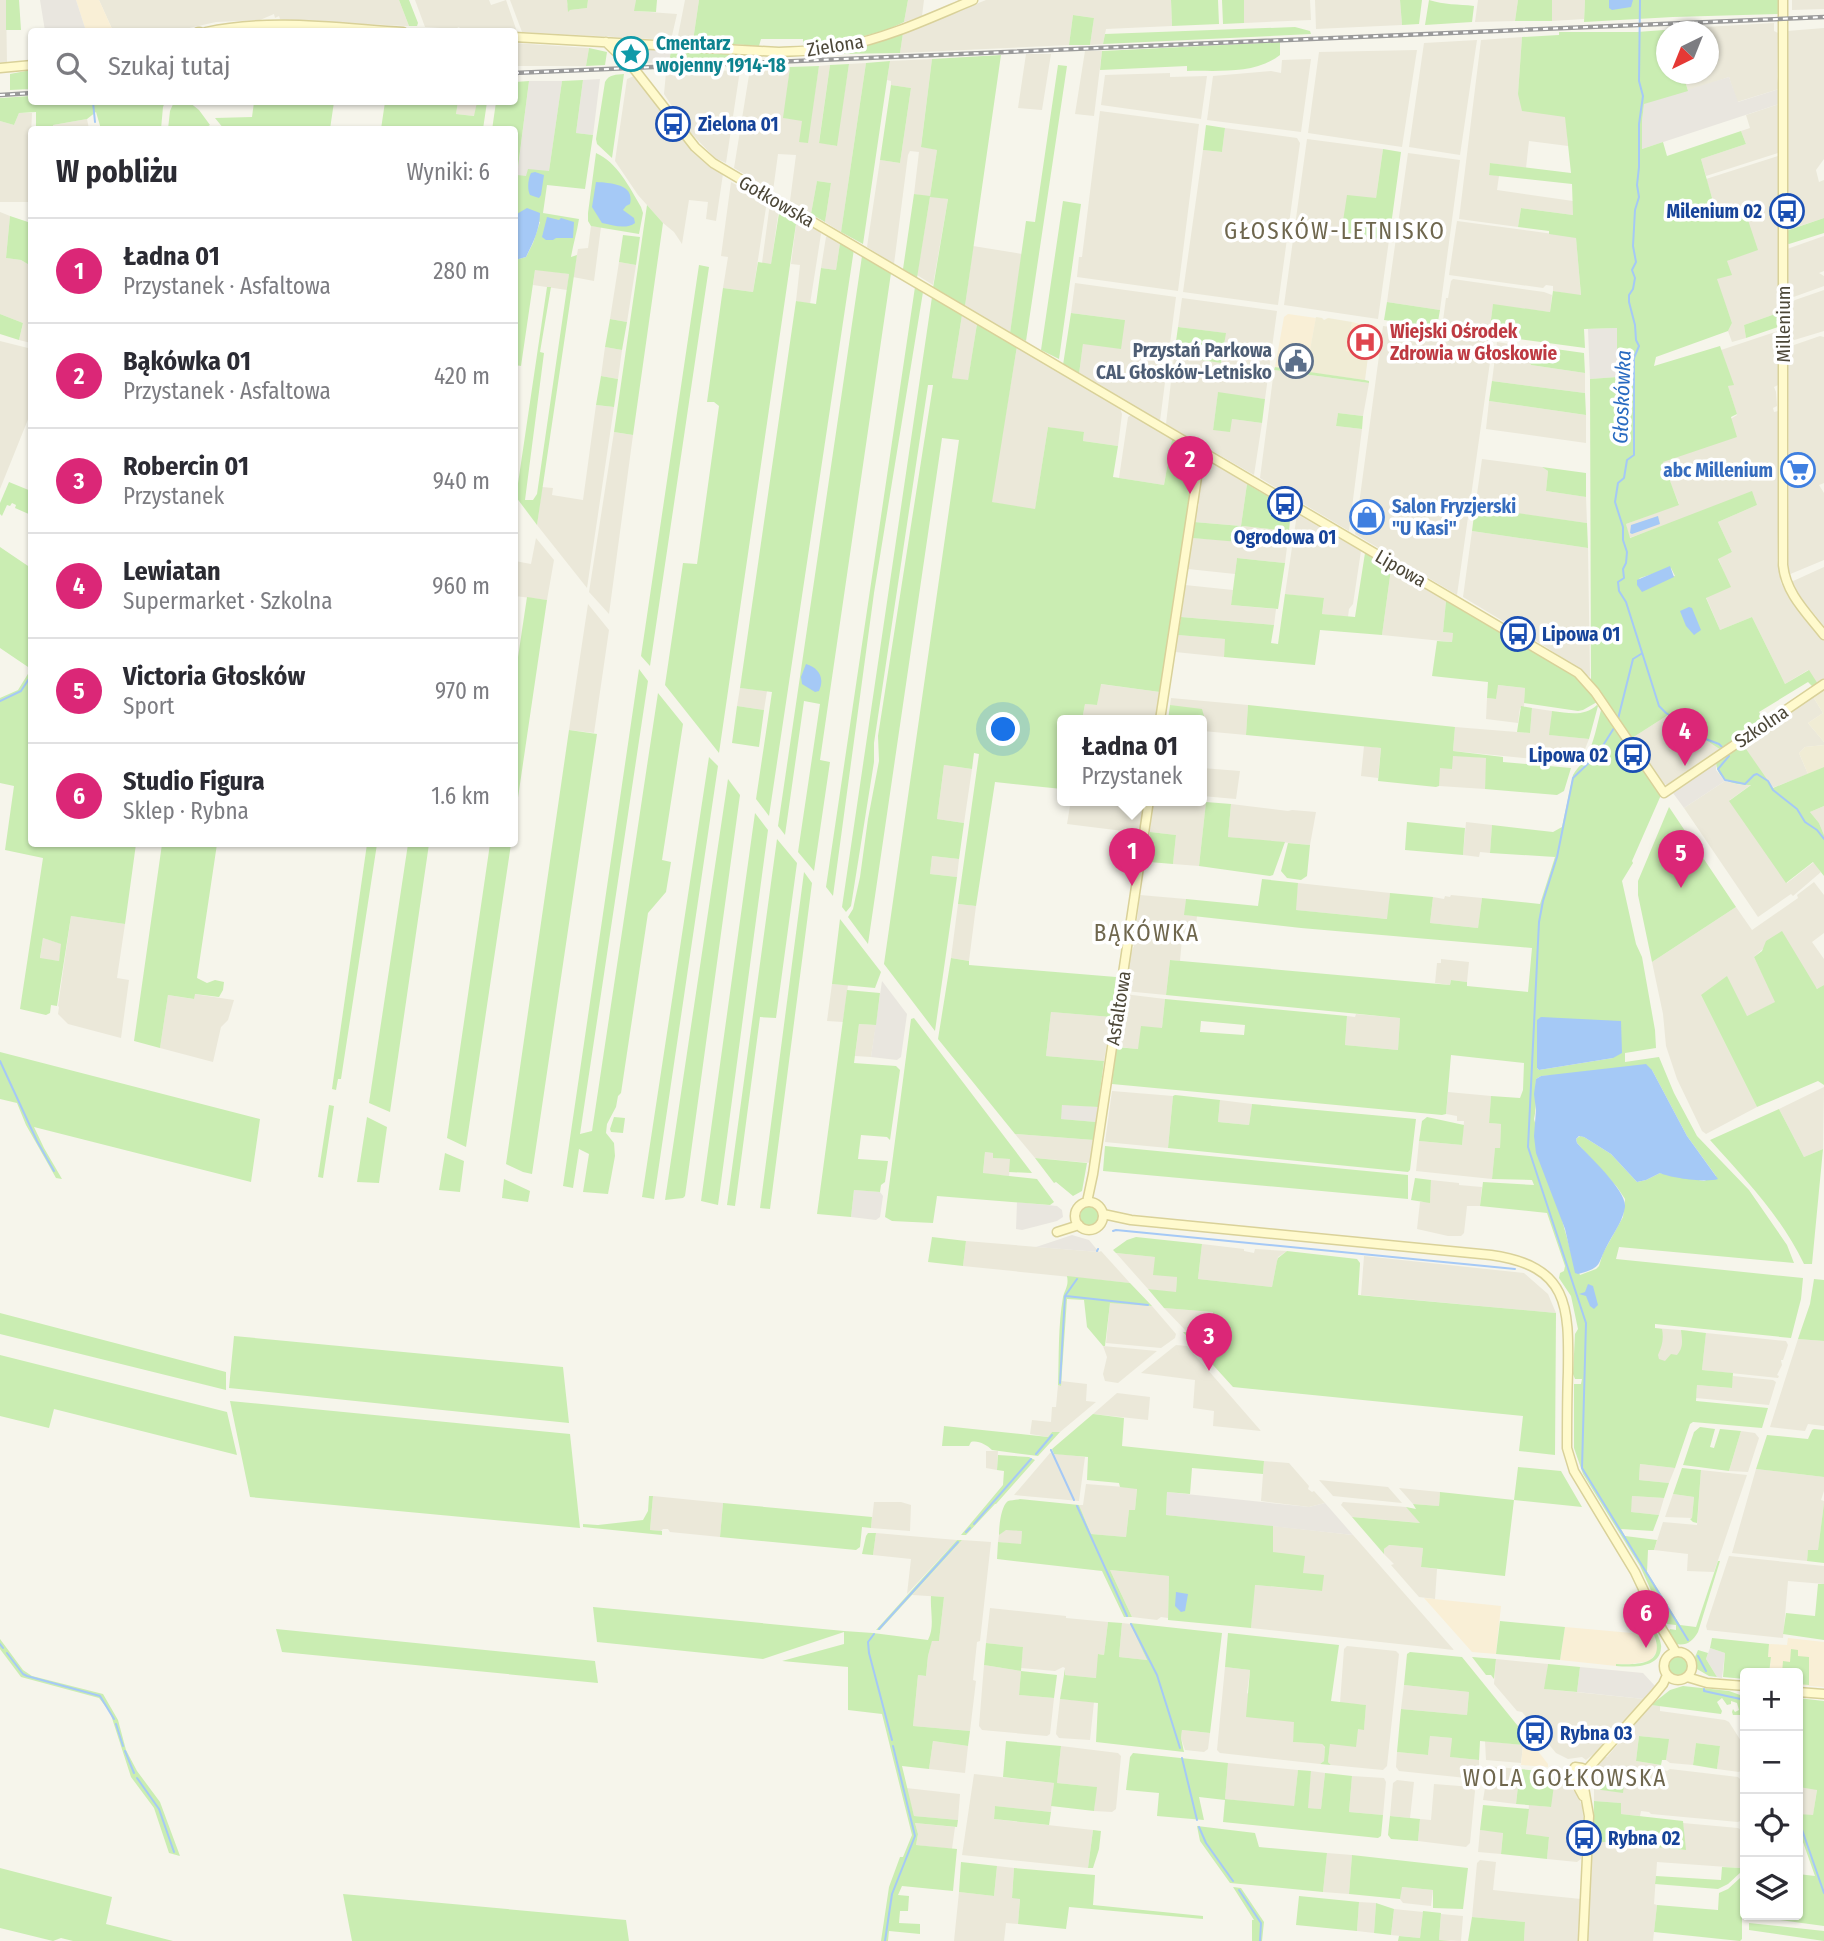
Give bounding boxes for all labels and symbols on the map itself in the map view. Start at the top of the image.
north arrow [1656,21,1719,84]
street label: Zielona [805,30,865,61]
place label: Cmentarz wojenny 1914-18 [656,32,786,77]
place icon: Cmentarz wojenny 1914-18 [612,35,650,73]
bus stop icon: Zielona 01 [654,105,692,143]
place label: Zielona 01 [698,113,778,136]
street label: Gołkowska [735,171,819,232]
bus stop icon: Milenium 02 [1768,192,1806,230]
place label: Milenium 02 [1666,200,1762,223]
district label: GŁOSKÓW-LETNISKO [1224,216,1446,245]
street label: Millenium [1772,286,1795,362]
place label: Wiejski Ośrodek Zdrowia w Głoskowie [1390,320,1557,365]
hospital icon: Wiejski Ośrodek Zdrowia w Głoskowie [1346,323,1384,361]
place label: Przystań Parkowa CAL Głosków-Letnisko [1096,339,1272,384]
public building icon: Przystań Parkowa CAL Głosków-Letnisko [1277,342,1315,380]
water label: Głoskówka [1607,350,1637,444]
pin: 2 [1167,436,1213,494]
supermarket icon: abc Millenium [1779,451,1817,489]
place label: abc Millenium [1663,459,1773,482]
bus stop icon: Ogrodowa 01 [1266,485,1304,523]
place label: Salon Fryzjerski "U Kasi" [1392,495,1516,540]
shop icon: Salon Fryzjerski "U Kasi" [1348,498,1386,536]
place label: Ogrodowa 01 [1234,526,1336,549]
street label: Lipowa [1371,545,1430,592]
bus stop icon: Lipowa 01 [1499,615,1537,653]
place label: Lipowa 01 [1542,623,1620,646]
street label: Szkolna [1730,700,1792,753]
pin: 4 [1662,708,1708,766]
your location [986,712,1020,746]
bus stop icon: Lipowa 02 [1614,736,1652,774]
place label: Lipowa 02 [1529,744,1608,767]
pin: 1 [1109,828,1155,886]
pin: 5 [1658,830,1704,888]
district label: BĄKÓWKA [1094,918,1200,947]
street label: Asfaltowa [1101,969,1136,1047]
pin: 3 [1186,1313,1232,1371]
pin: 6 [1623,1590,1669,1648]
bus stop icon: Rybna 03 [1516,1714,1554,1752]
place label: Rybna 03 [1560,1722,1633,1745]
district label: WOLA GOŁKOWSKA [1463,1764,1667,1792]
bus stop icon: Rybna 02 [1565,1819,1603,1857]
place label: Rybna 02 [1608,1827,1681,1850]

